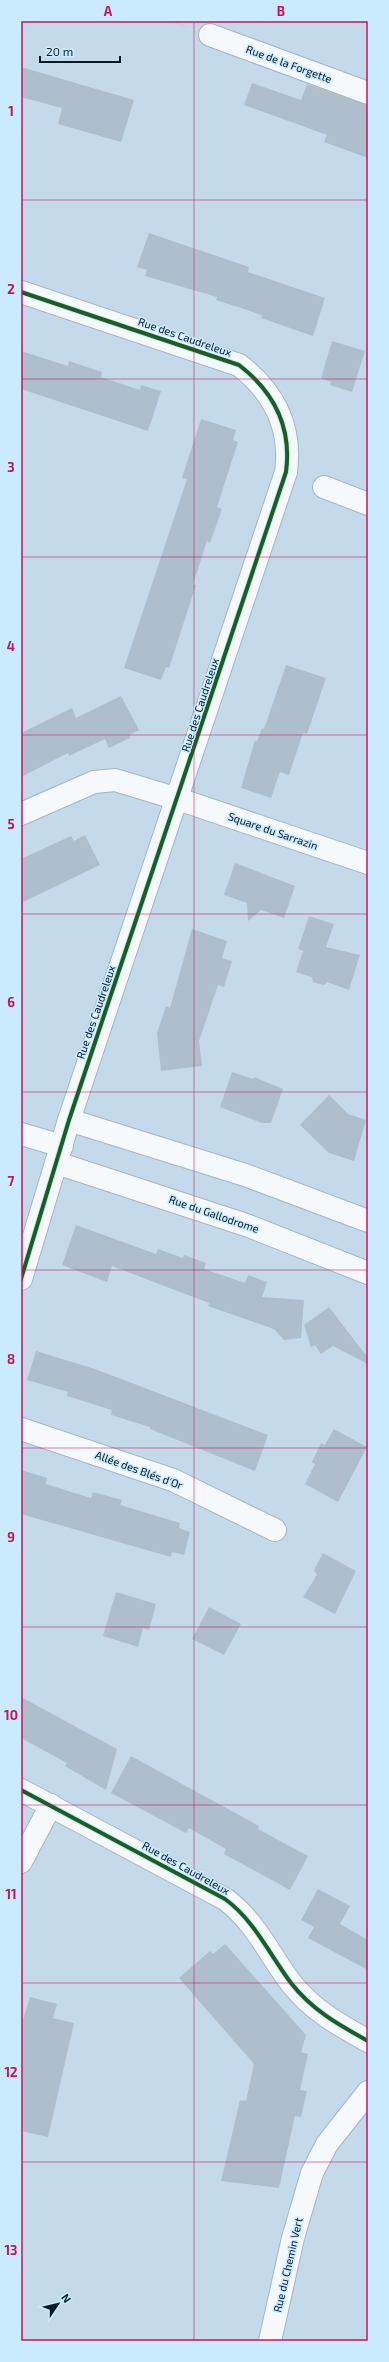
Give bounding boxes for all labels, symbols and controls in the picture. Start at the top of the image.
text: A [104,3,113,19]
text: B [277,3,285,19]
scale bar [40,38,120,64]
street label: Rue de la Forgette [244,42,334,85]
text: 20 m [46,44,73,58]
text: 1 [8,103,14,119]
text: 2 [7,281,15,297]
street label: Rue des Caudreleux [137,314,234,359]
text: 3 [7,459,15,475]
text: 4 [7,638,15,654]
street label: Rue des Caudreleux [178,656,221,753]
street label: Square du Sarrazin [227,809,320,852]
text: 5 [7,816,15,832]
street label: Rue des Caudreleux [73,963,118,1060]
text: 6 [7,994,15,1010]
text: 7 [8,1173,15,1189]
street label: Rue du Gallodrome [167,1192,261,1235]
text: 8 [7,1351,15,1367]
street label: Allée des Blés d'Or [94,1448,185,1492]
text: 9 [7,1529,15,1545]
text: 10 [4,1707,18,1723]
street label: Rue des Caudreleux [140,1838,232,1897]
text: 11 [5,1886,17,1902]
text: 12 [4,2064,18,2080]
street label: Rue du Chemin Vert [270,2216,305,2313]
text: 13 [5,2242,18,2258]
north arrow [38,2284,78,2324]
text: N [59,2291,74,2305]

